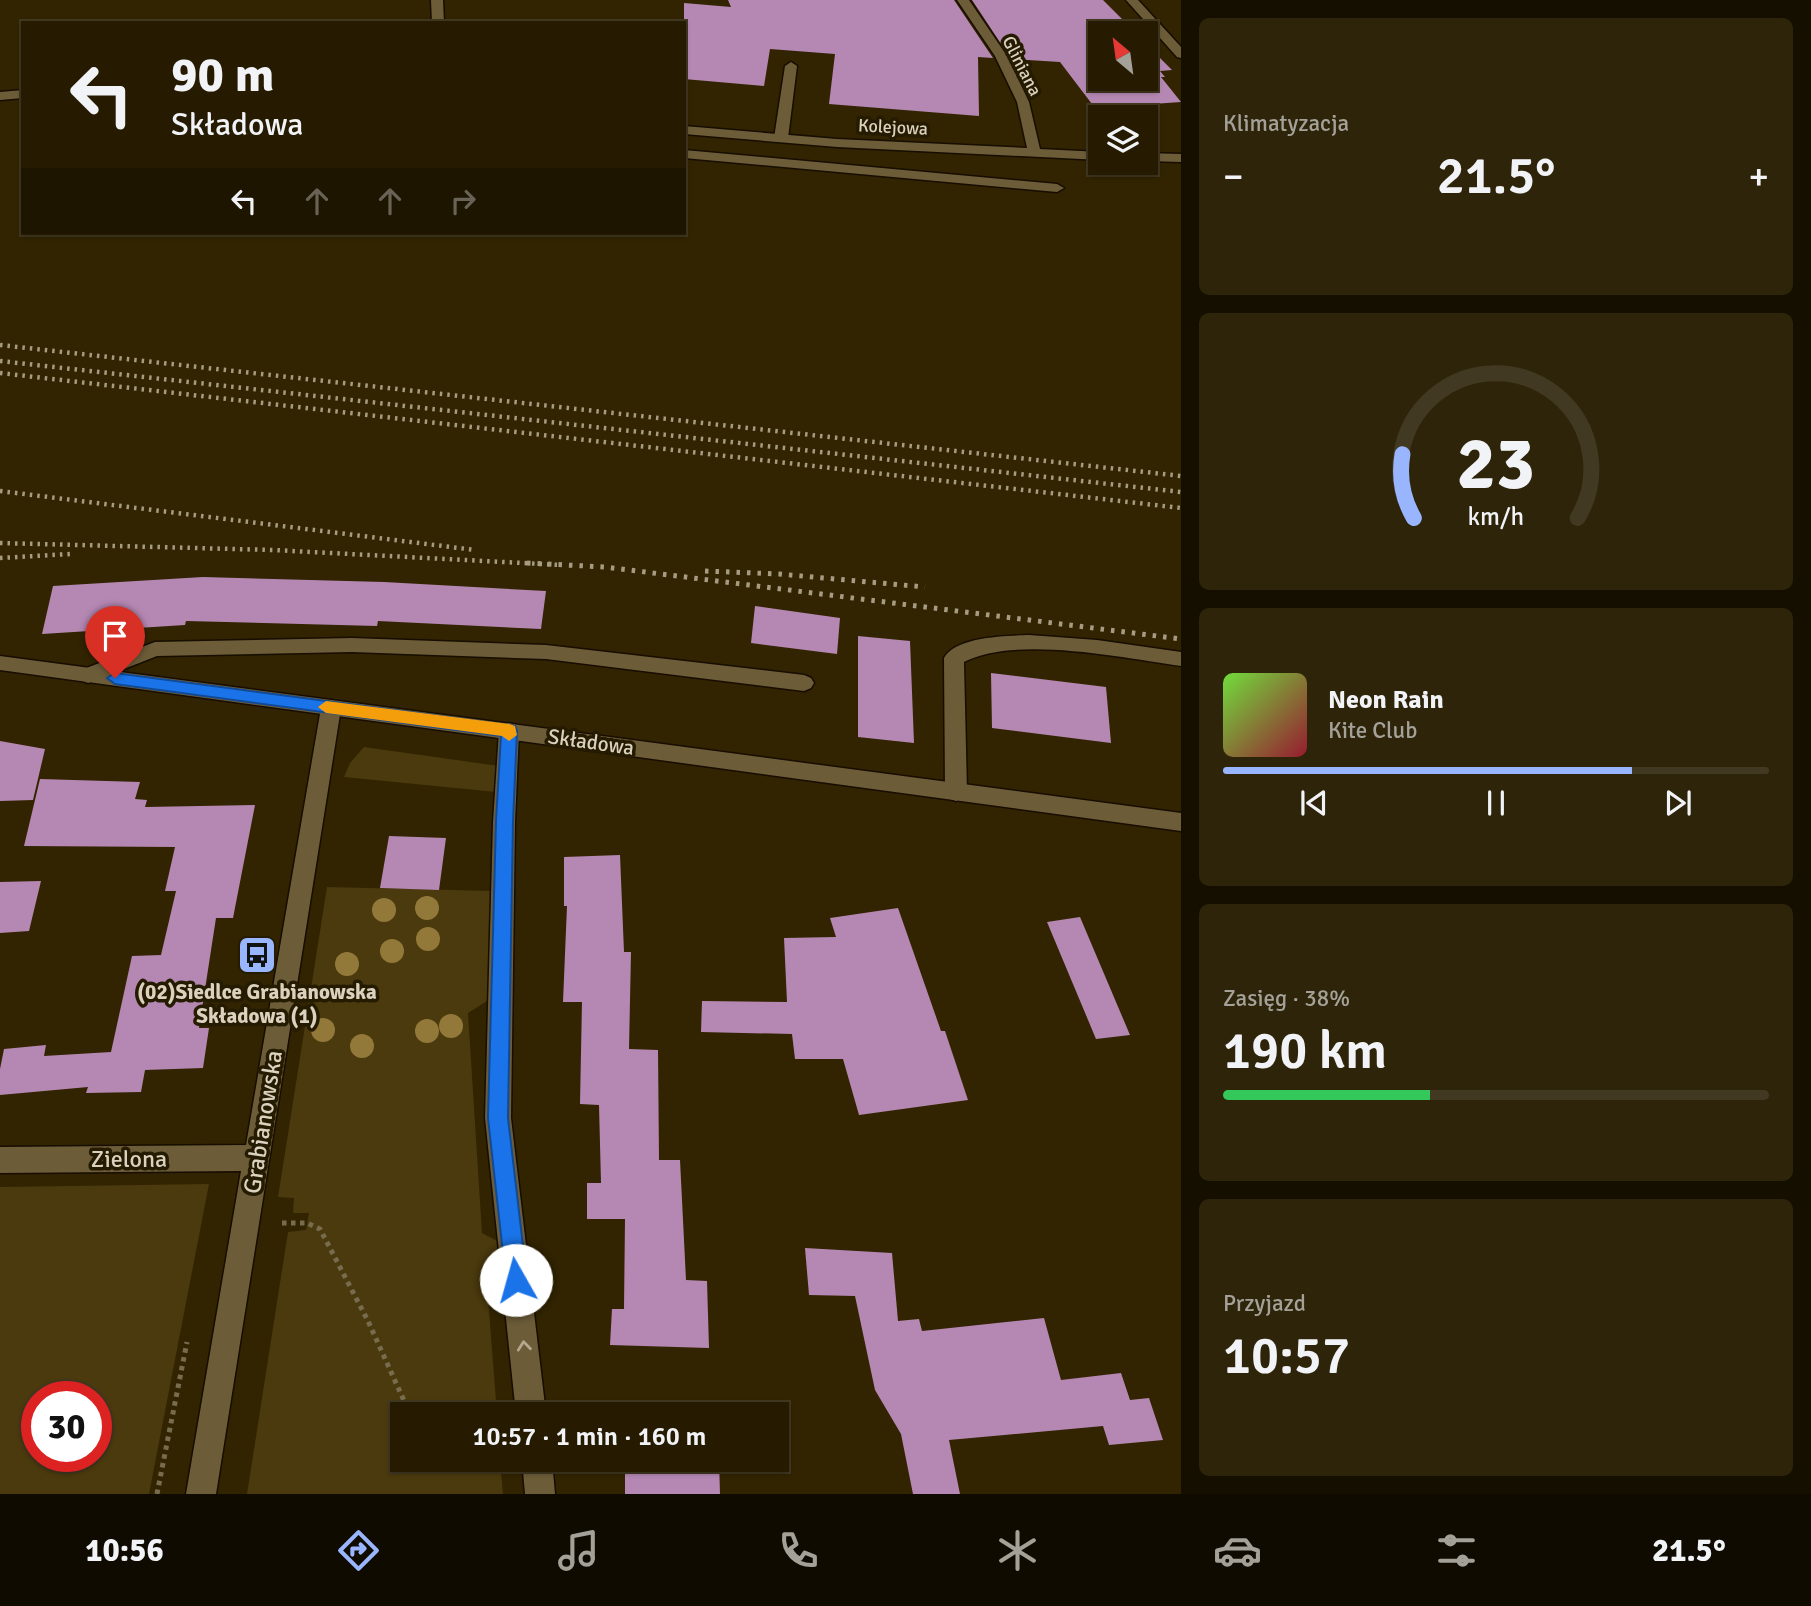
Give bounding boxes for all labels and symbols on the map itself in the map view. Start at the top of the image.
north arrow [1088,21,1158,91]
street label: Gliniana [998,32,1046,100]
street label: Kolejowa [857,114,929,140]
pin [85,606,145,678]
street label: Składowa [546,723,636,761]
bus stop icon: (02)Siedlce Grabianowska Składowa (1) [236,934,278,976]
place label: (02)Siedlce Grabianowska Składowa (1) [137,979,377,1029]
street label: Grabianowska [237,1048,289,1196]
street label: Zielona [91,1144,167,1174]
position arrow [479,1243,553,1317]
one-way arrow [516,1340,531,1352]
speed limit sign: 30 [21,1381,112,1472]

